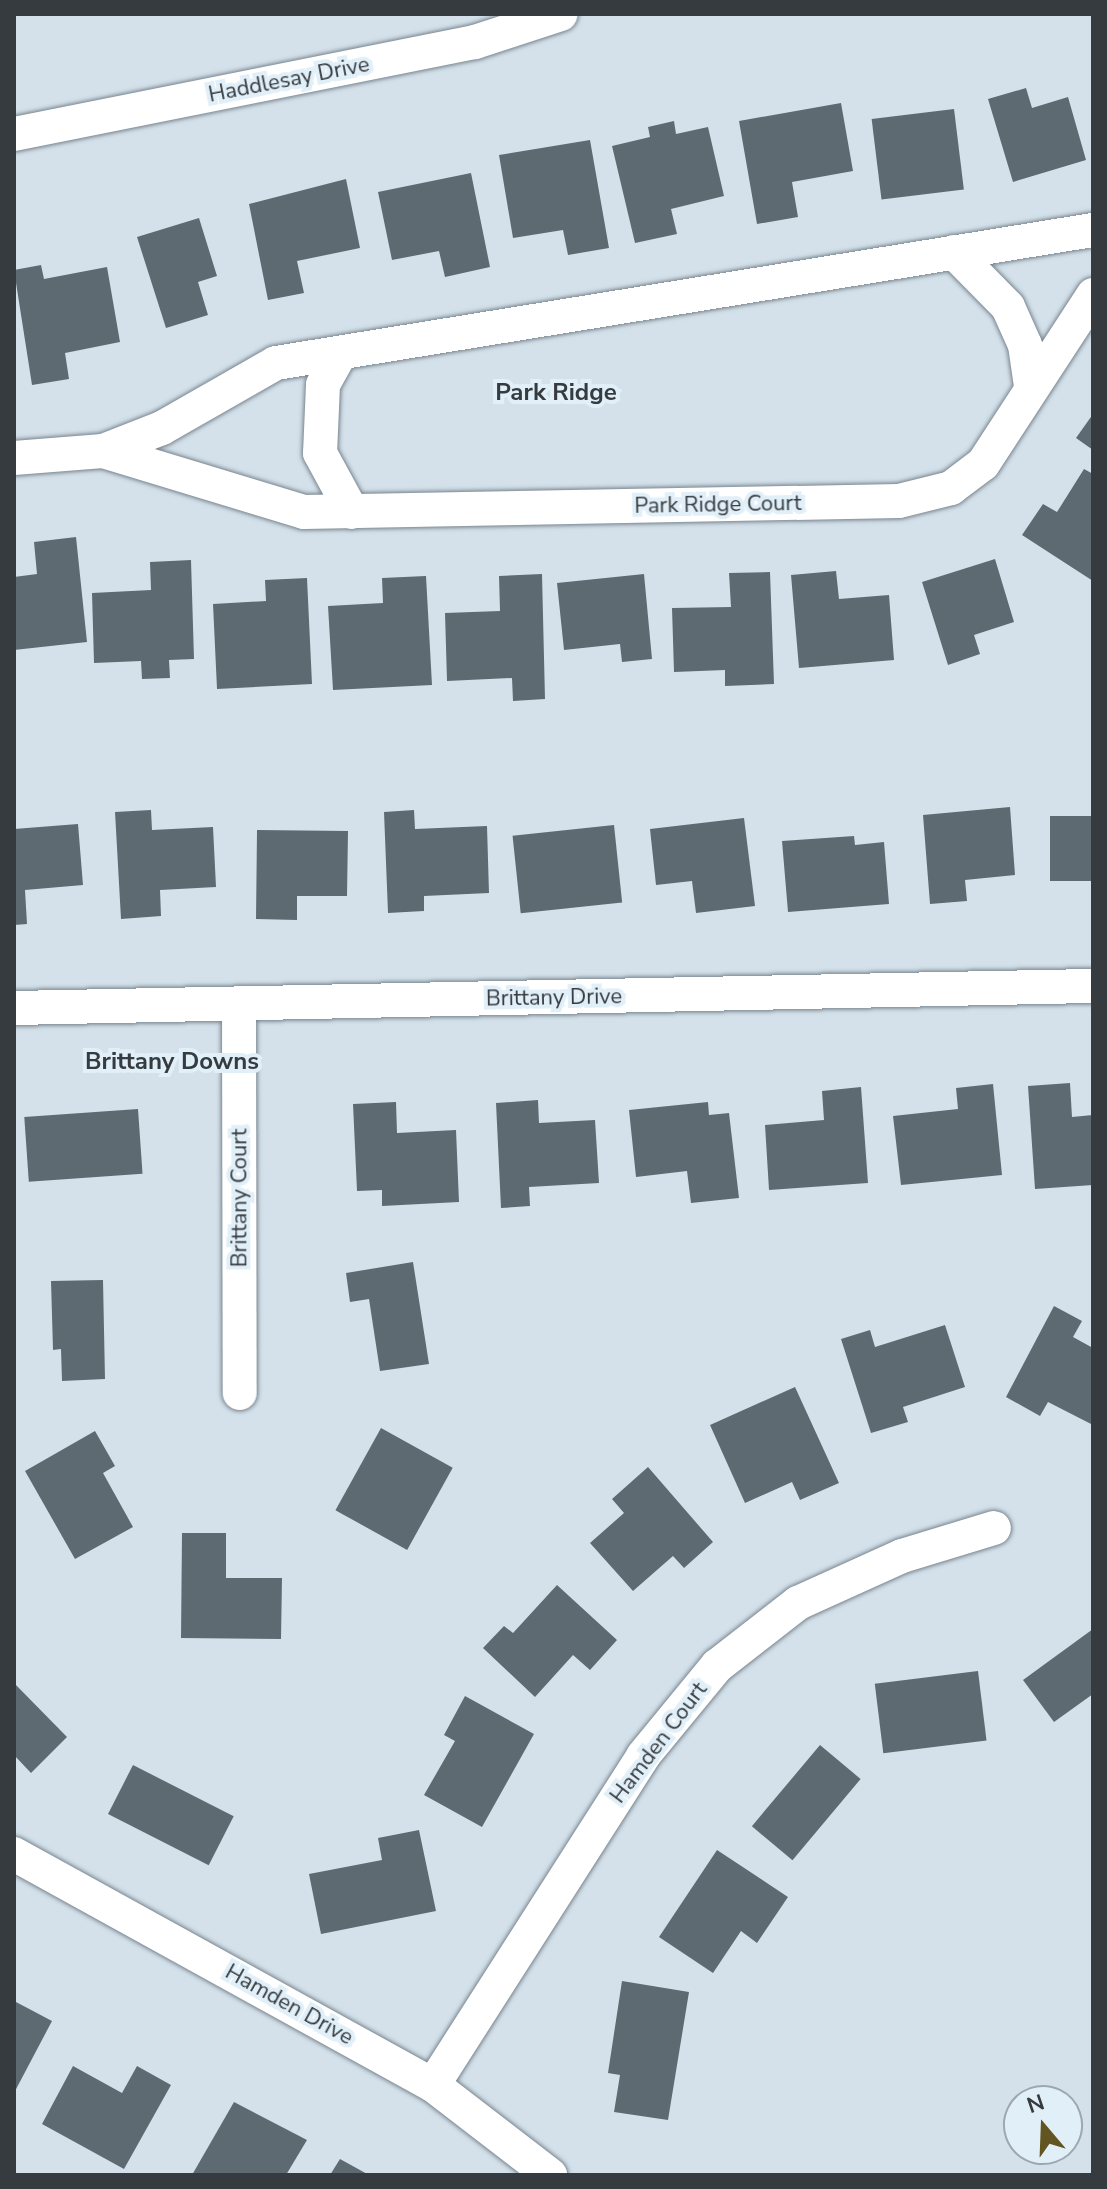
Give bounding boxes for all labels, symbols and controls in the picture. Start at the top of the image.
street label: Haddlesay Drive [206,51,372,109]
district label: Park Ridge [495,379,617,407]
street label: Park Ridge Court [634,490,802,520]
street label: Brittany Drive [486,984,622,1012]
district label: Brittany Downs [85,1048,259,1076]
street label: Brittany Court [227,1129,253,1267]
street label: Hamden Court [605,1677,713,1809]
street label: Hamden Drive [220,1959,358,2051]
north arrow [1003,2085,1083,2165]
text: N [1023,2087,1049,2121]

